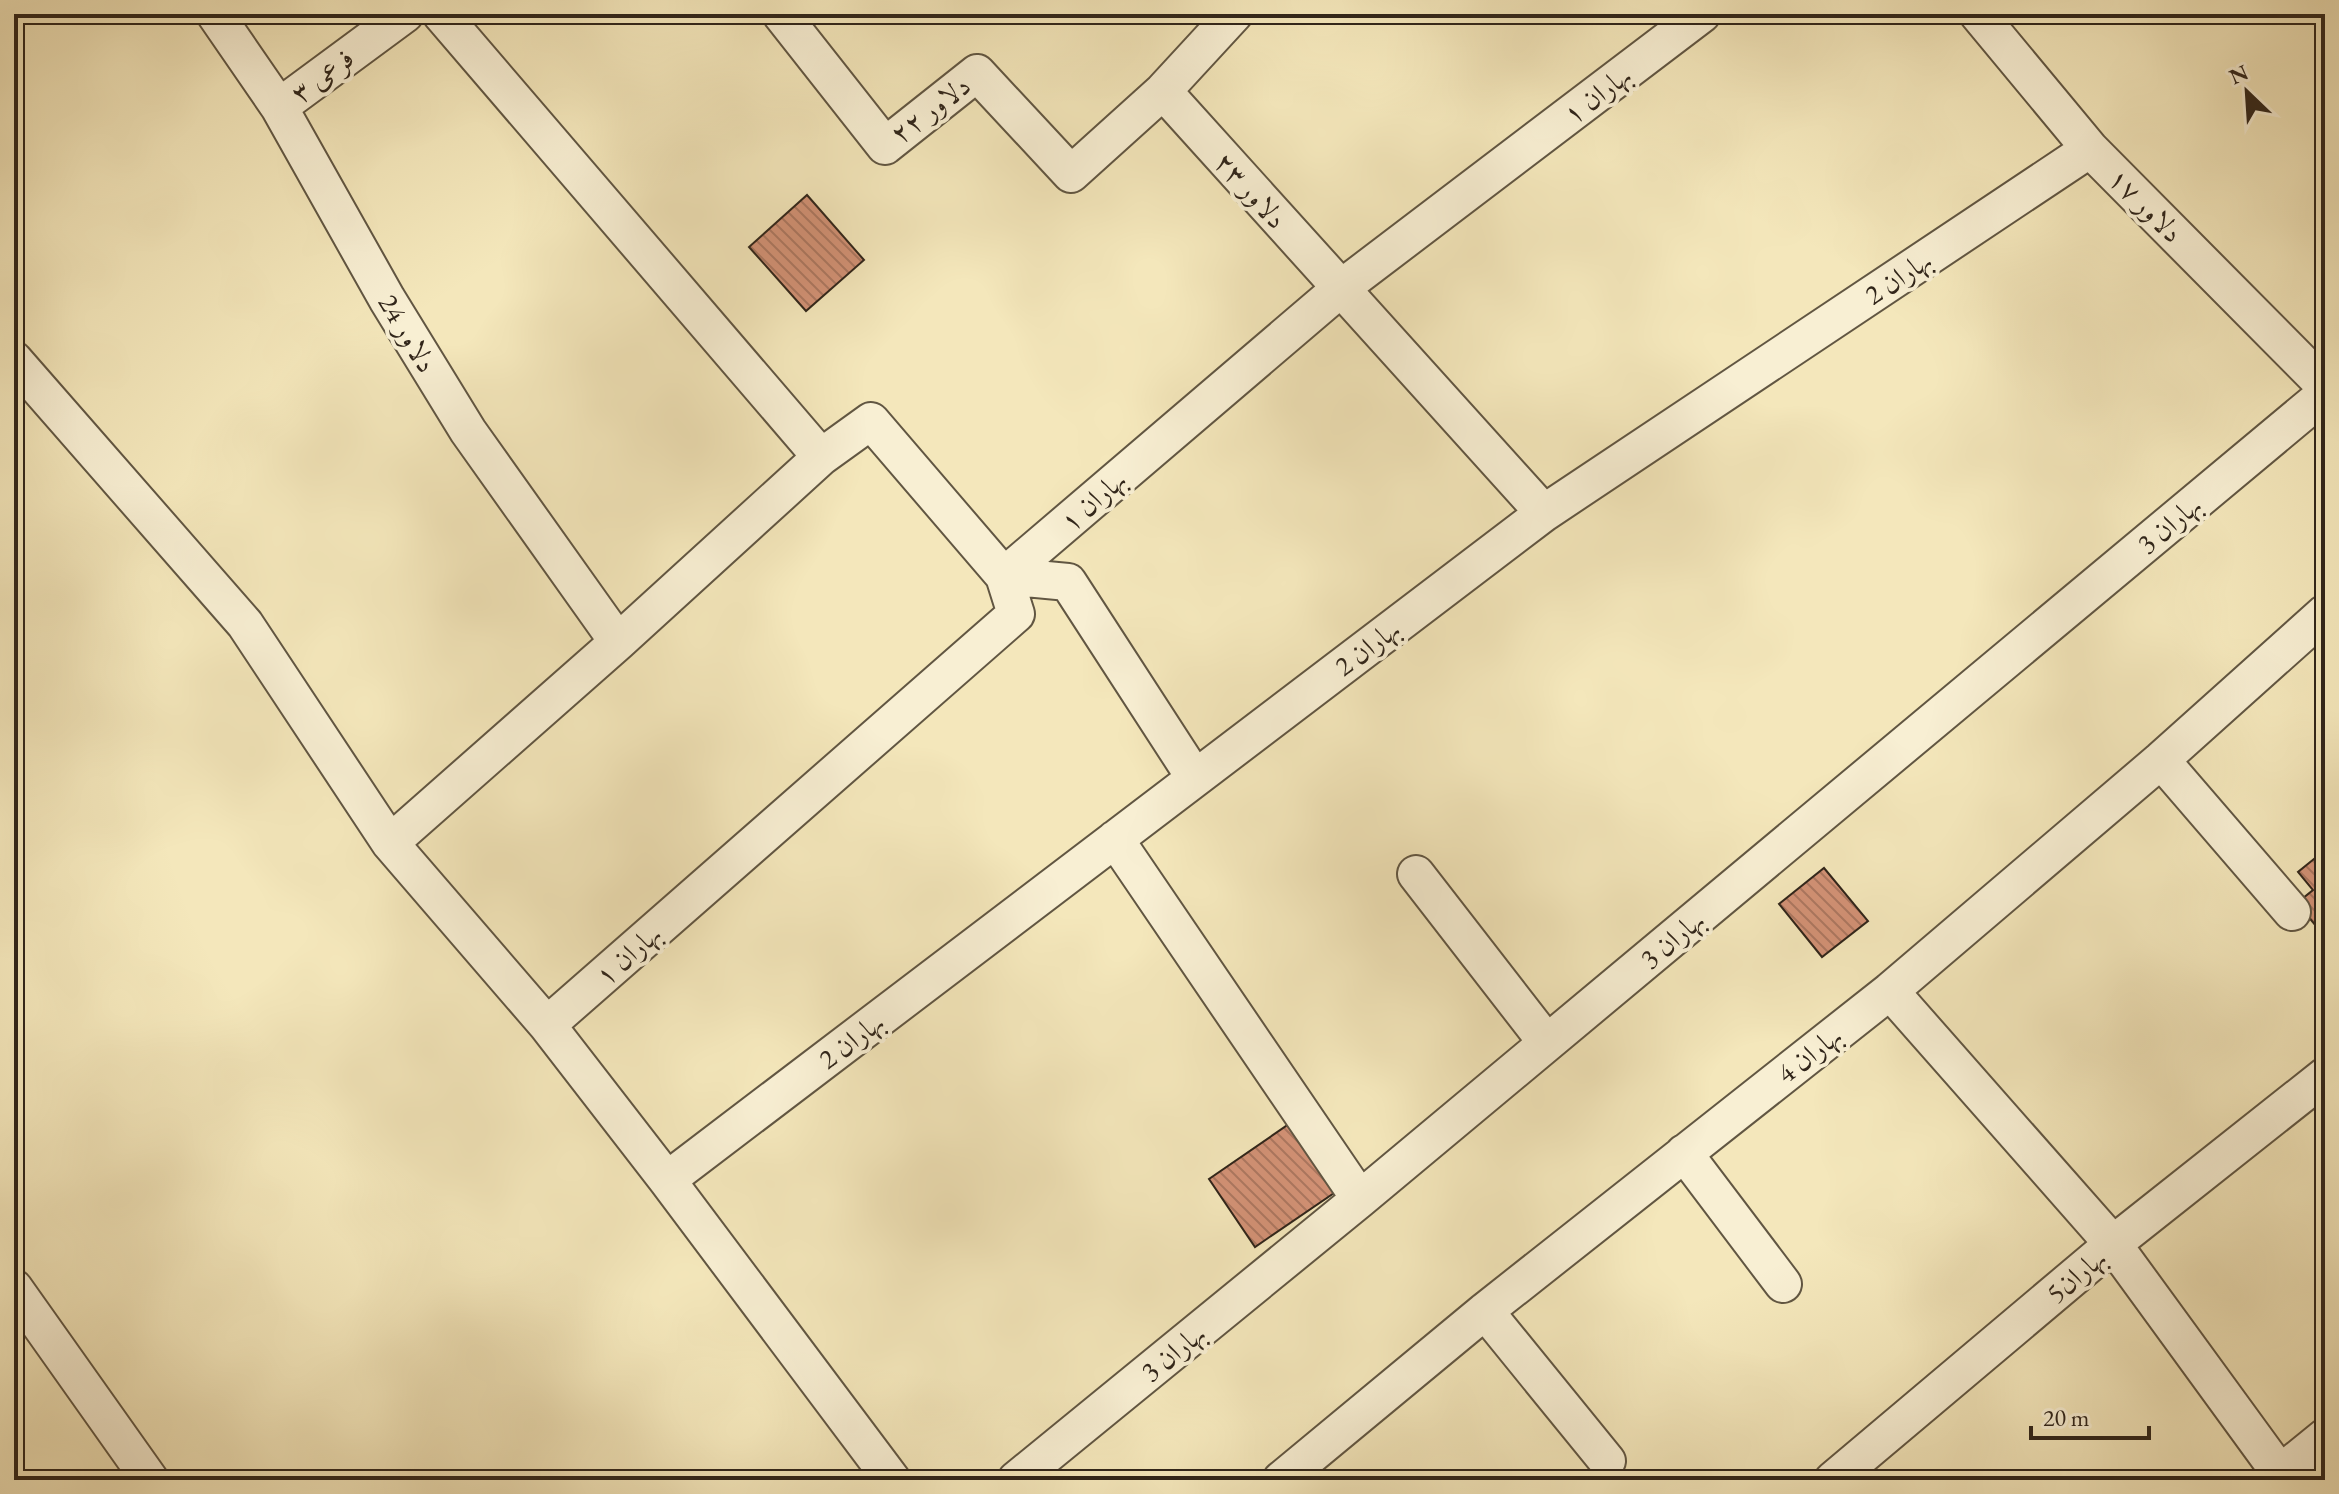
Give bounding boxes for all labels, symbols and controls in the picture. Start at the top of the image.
street label: فرعی ۳ [283,40,361,110]
north arrow [2207,52,2287,132]
street label: بهاران ۱ [1556,57,1639,132]
text: N [2225,57,2253,91]
street label: دلاور ۲۲ [883,67,977,151]
street label: دلاور ۲۳ [1207,144,1295,236]
street label: دلاور ۱۷ [2101,160,2191,250]
street label: بهاران 2 [1857,241,1939,313]
street label: دلاور 24 [371,287,445,379]
street label: بهاران ۱ [1052,461,1134,539]
street label: بهاران 3 [2129,487,2209,562]
street label: بهاران 2 [1327,610,1408,684]
street label: بهاران 3 [1632,902,1712,977]
street label: بهاران ۱ [587,915,669,993]
street label: بهاران 2 [811,1003,892,1077]
street label: بهاران 4 [1769,1017,1850,1092]
street label: بهاران5 [2038,1239,2114,1311]
street label: بهاران 3 [1133,1315,1214,1390]
scale bar [2031,1390,2149,1440]
text: 20 m [2043,1402,2090,1433]

